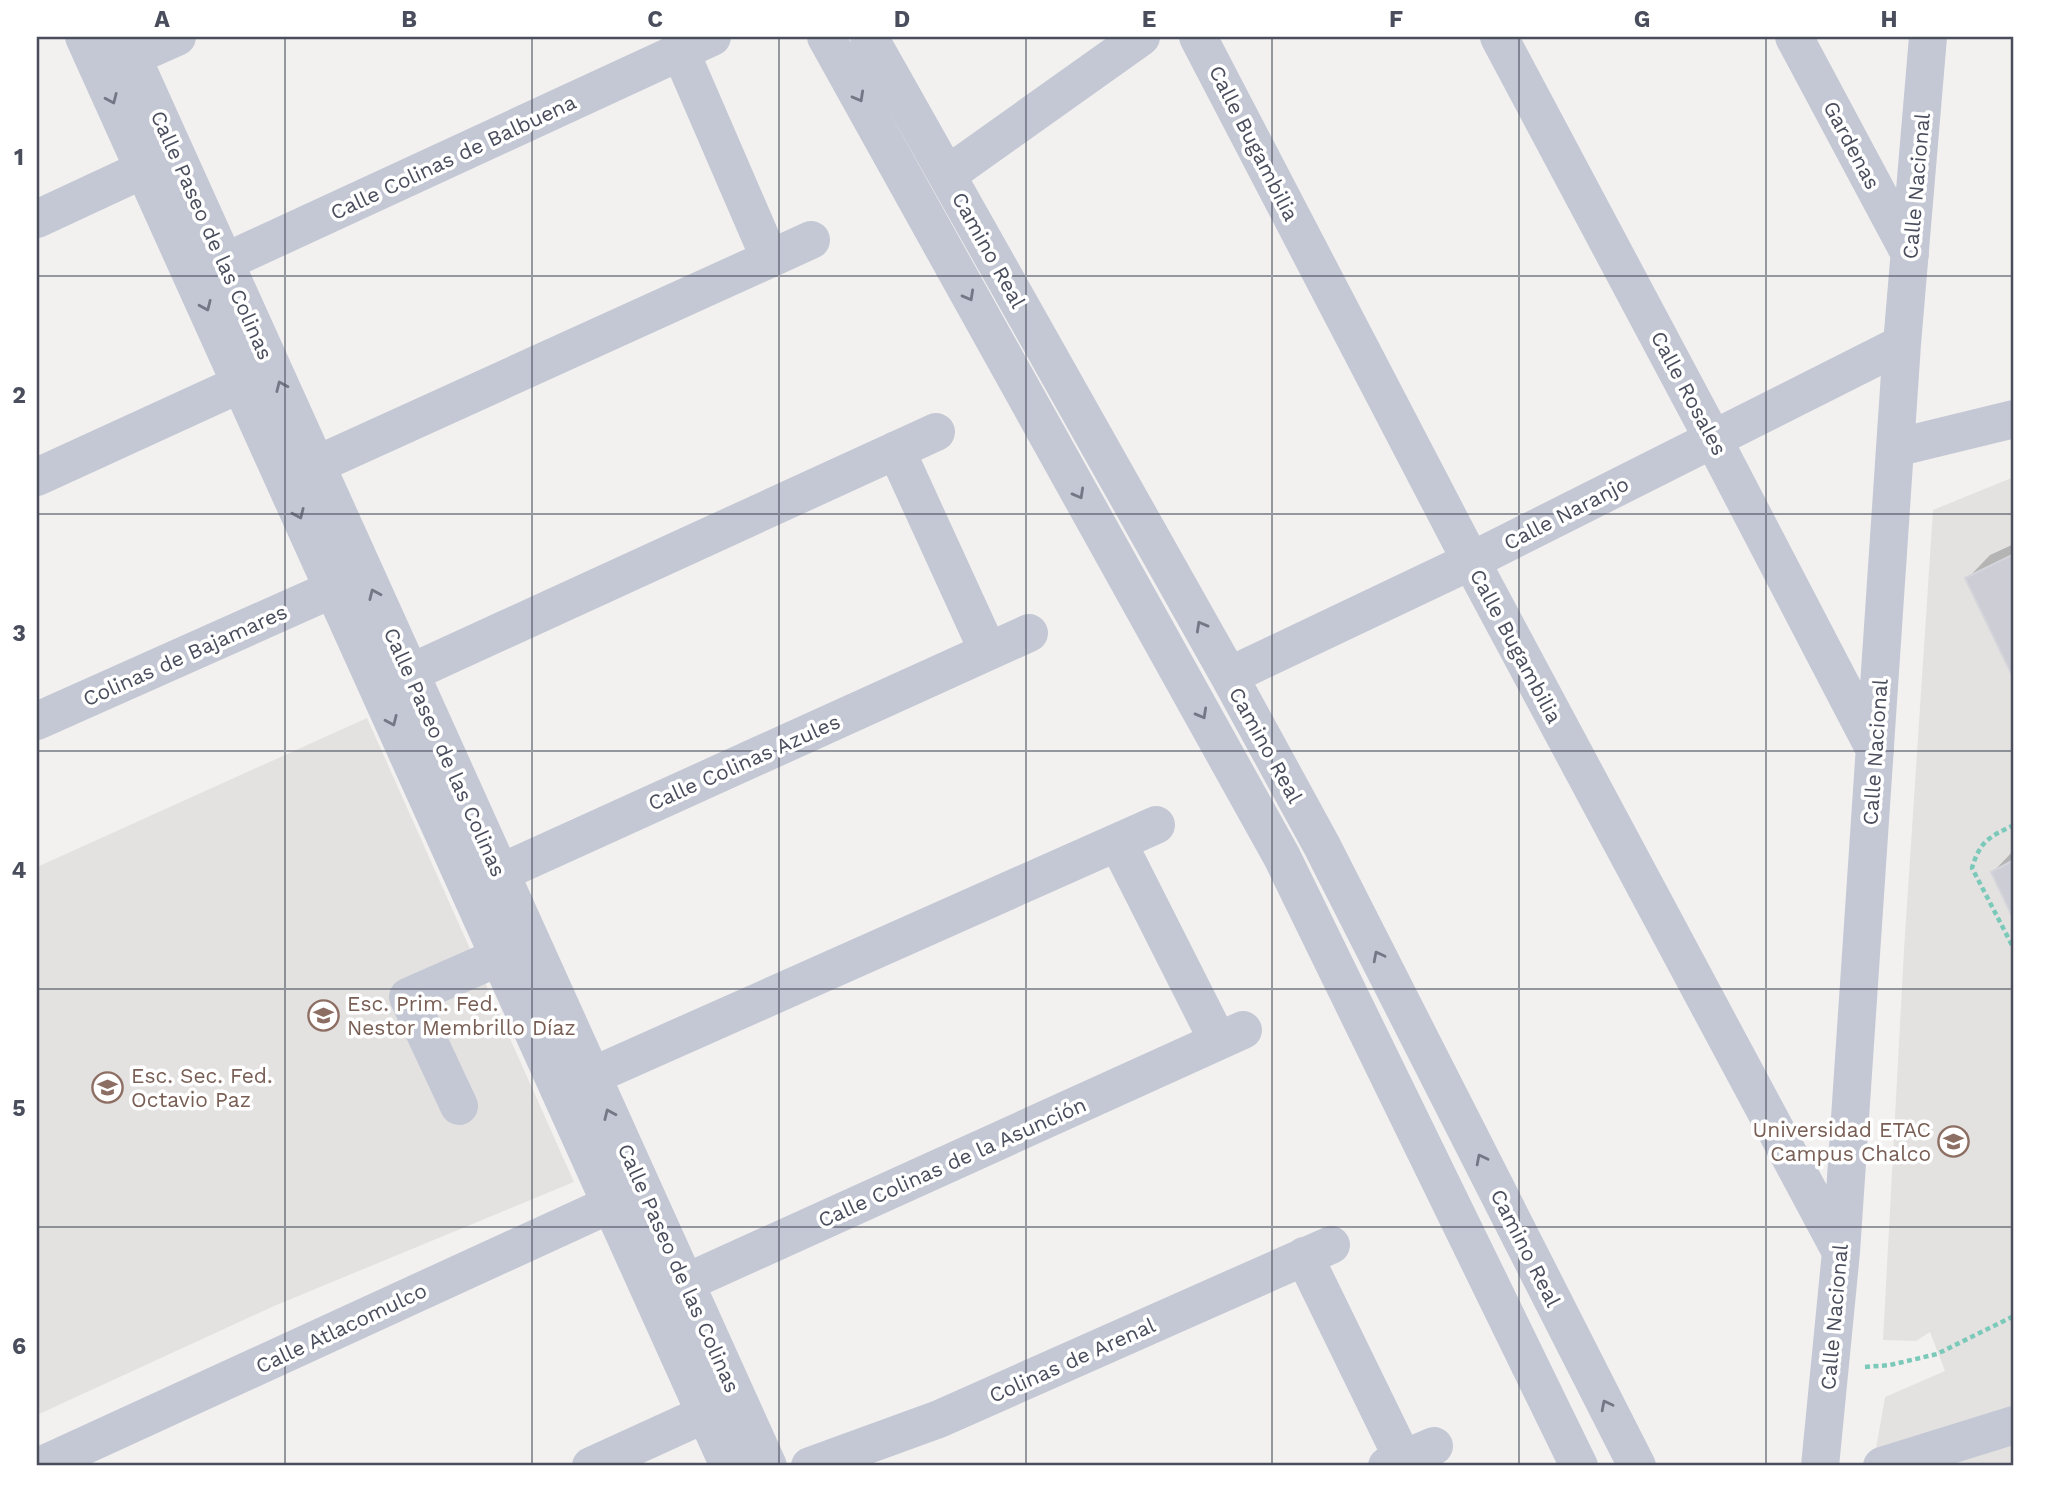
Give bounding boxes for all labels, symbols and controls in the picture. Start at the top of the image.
text: A [154,6,170,33]
text: B [401,6,417,33]
text: C [647,6,663,33]
text: D [894,6,910,33]
text: E [1142,6,1156,33]
text: F [1389,6,1403,33]
text: G [1634,6,1650,33]
text: H [1880,6,1898,33]
street label: Calle Bugambilia [1204,61,1304,225]
street label: Calle Colinas de Balbuena [326,89,580,225]
one-way arrow [851,89,864,102]
one-way arrow [104,92,118,104]
street label: Gardenas [1818,97,1886,193]
street label: Calle Paseo de las Colinas [146,107,278,363]
street label: Calle Nacional [1897,111,1935,260]
text: 1 [14,144,24,171]
street label: Camino Real [947,188,1031,313]
one-way arrow [961,288,974,301]
one-way arrow [198,299,212,311]
street label: Calle Rosales [1646,327,1732,459]
one-way arrow [275,381,289,394]
text: 2 [12,382,26,409]
street label: Calle Naranjo [1499,471,1633,555]
one-way arrow [1071,487,1084,500]
one-way arrow [291,507,305,519]
street label: Calle Bugambilia [1465,565,1567,727]
one-way arrow [368,589,382,601]
street label: Colinas de Bajamares [79,599,291,711]
text: 3 [12,620,26,647]
one-way arrow [1196,621,1209,634]
street label: Calle Paseo de las Colinas [379,624,511,880]
street label: Calle Nacional [1857,677,1893,826]
street label: Camino Real [1224,683,1308,808]
one-way arrow [1194,707,1207,720]
street label: Calle Colinas Azules [644,708,844,816]
one-way arrow [384,714,398,726]
text: 4 [12,857,27,884]
one-way arrow [1372,951,1386,963]
place label: Esc. Prim. Fed. Nestor Membrillo Díaz [347,991,576,1040]
school or university icon: Esc. Prim. Fed. Nestor Membrillo Díaz [307,998,341,1032]
place label: Esc. Sec. Fed. Octavio Paz [131,1063,273,1112]
school or university icon: Esc. Sec. Fed. Octavio Paz [91,1070,125,1104]
street label: Calle Colinas de la Asunción [814,1091,1090,1233]
text: 5 [12,1095,26,1122]
one-way arrow [603,1109,617,1121]
place label: Universidad ETAC Campus Chalco [1752,1117,1931,1166]
school or university icon: Universidad ETAC Campus Chalco [1937,1124,1971,1158]
street label: Calle Paseo de las Colinas [613,1140,745,1396]
one-way arrow [1475,1154,1489,1166]
street label: Camino Real [1486,1185,1567,1312]
street label: Calle Nacional [1815,1242,1853,1391]
street label: Calle Atlacomulco [251,1277,431,1379]
street label: Colinas de Arenal [985,1312,1159,1408]
text: 6 [12,1333,26,1360]
one-way arrow [1601,1400,1615,1413]

